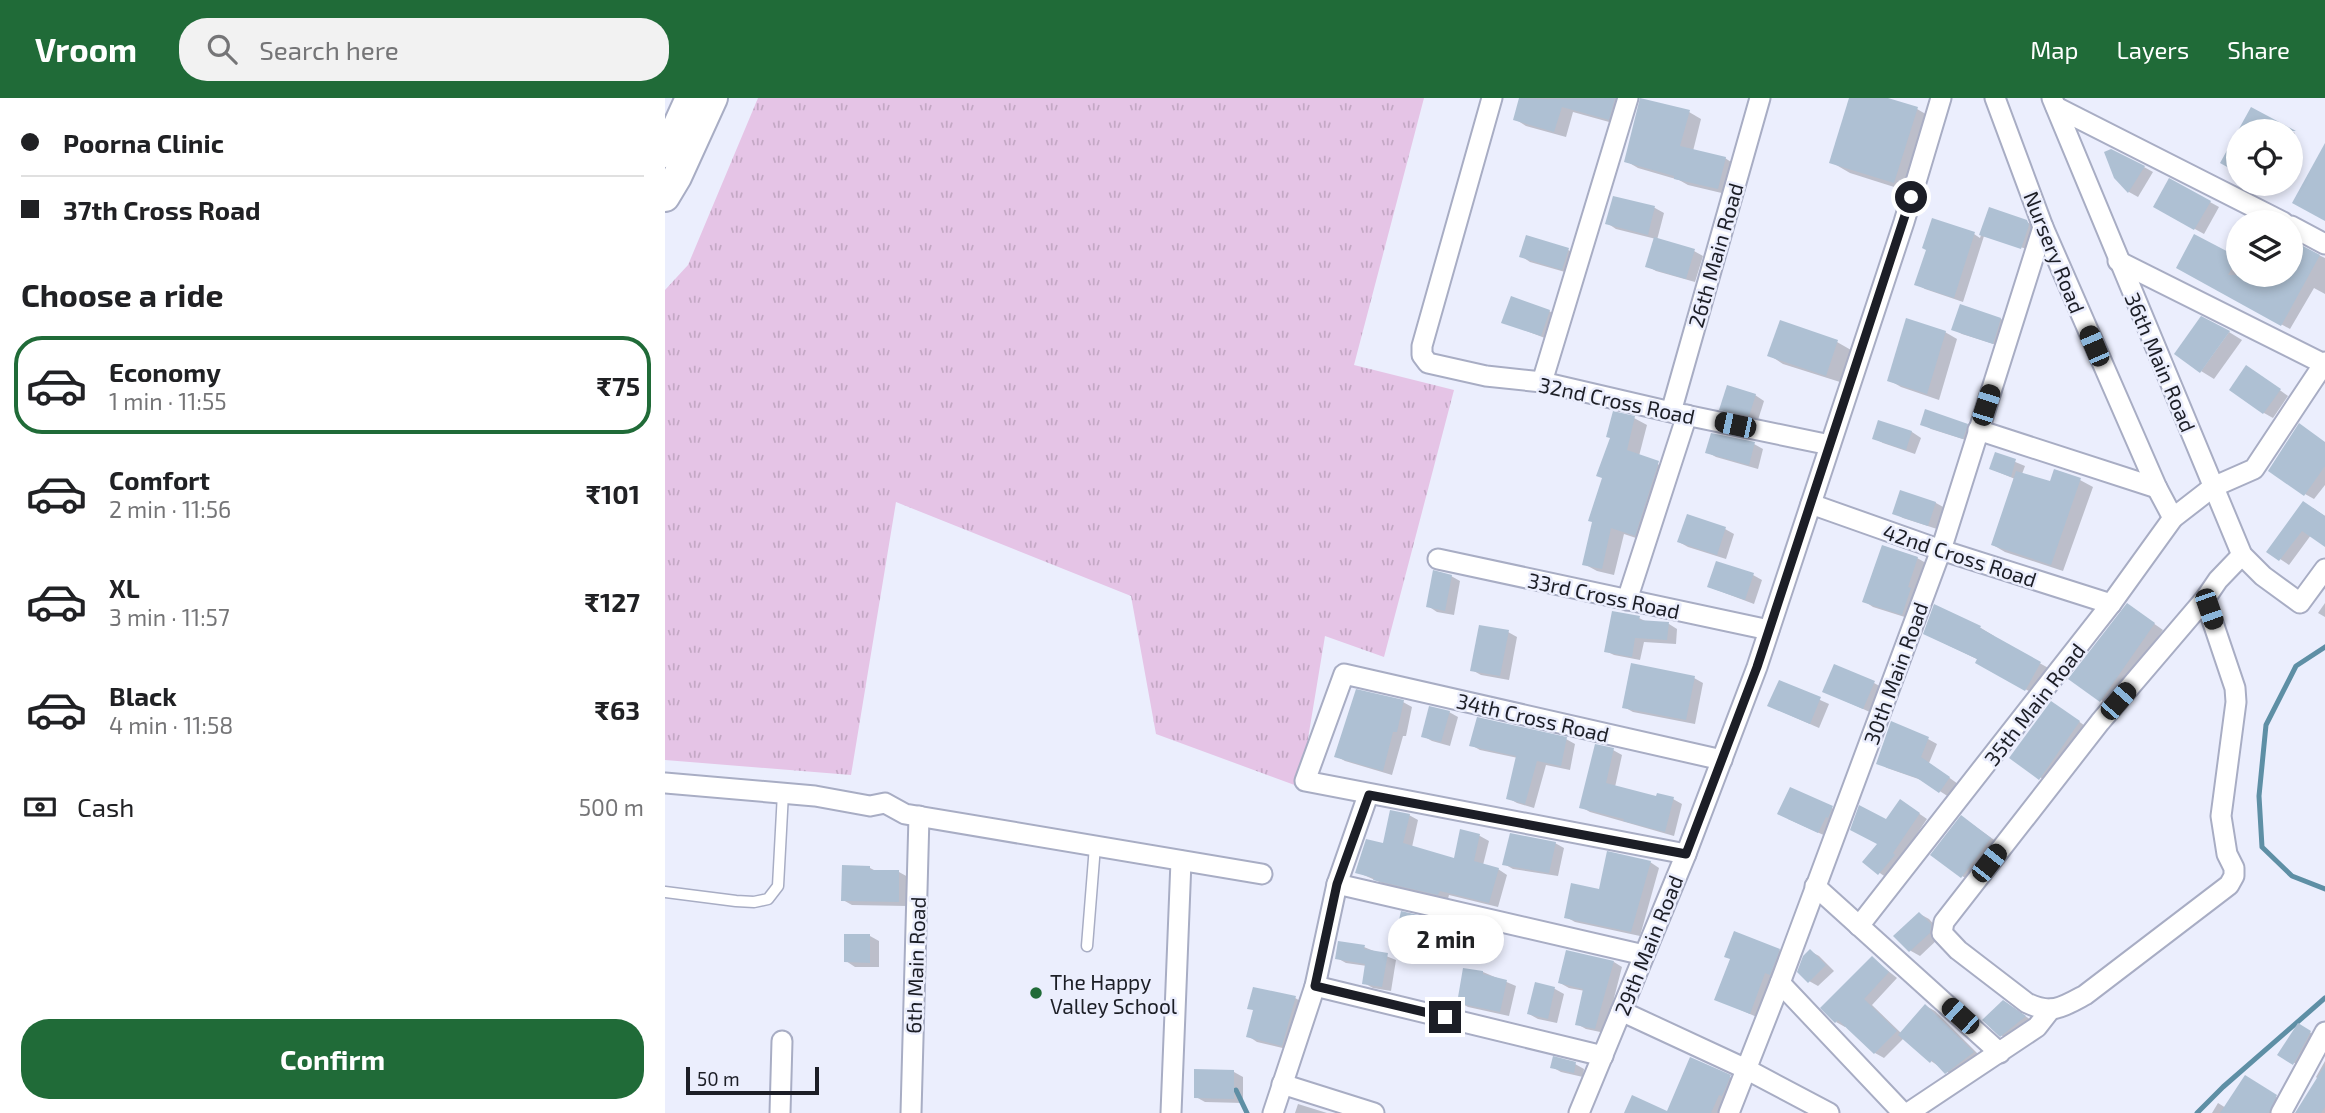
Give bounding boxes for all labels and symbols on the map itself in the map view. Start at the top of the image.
street label: 26th Main Road [1682,180,1748,330]
route start [1895,181,1927,213]
street label: Nursery Road [2019,187,2091,317]
street label: 36th Main Road [2120,289,2202,435]
car [2077,323,2112,369]
street label: 32nd Cross Road [1537,371,1697,429]
car [1970,382,2003,428]
car [1713,410,1758,440]
street label: 42nd Cross Road [1880,518,2040,592]
street label: 33rd Cross Road [1526,567,1682,623]
car [2193,586,2226,632]
street label: 30th Main Road [1858,598,1932,748]
street label: 35th Main Road [1979,638,2089,770]
car [2097,678,2140,724]
street label: 34th Cross Road [1454,687,1612,747]
car [1968,840,2011,886]
street label: 29th Main Road [1608,871,1688,1019]
street label: 6th Main Road [900,896,930,1034]
callout: 2 min [1387,916,1503,964]
place label: The Happy Valley School [1050,969,1178,1018]
marker: The Happy Valley School [1028,985,1044,1001]
car [1938,994,1983,1038]
route end [1429,1001,1461,1033]
scale bar [686,1064,819,1096]

